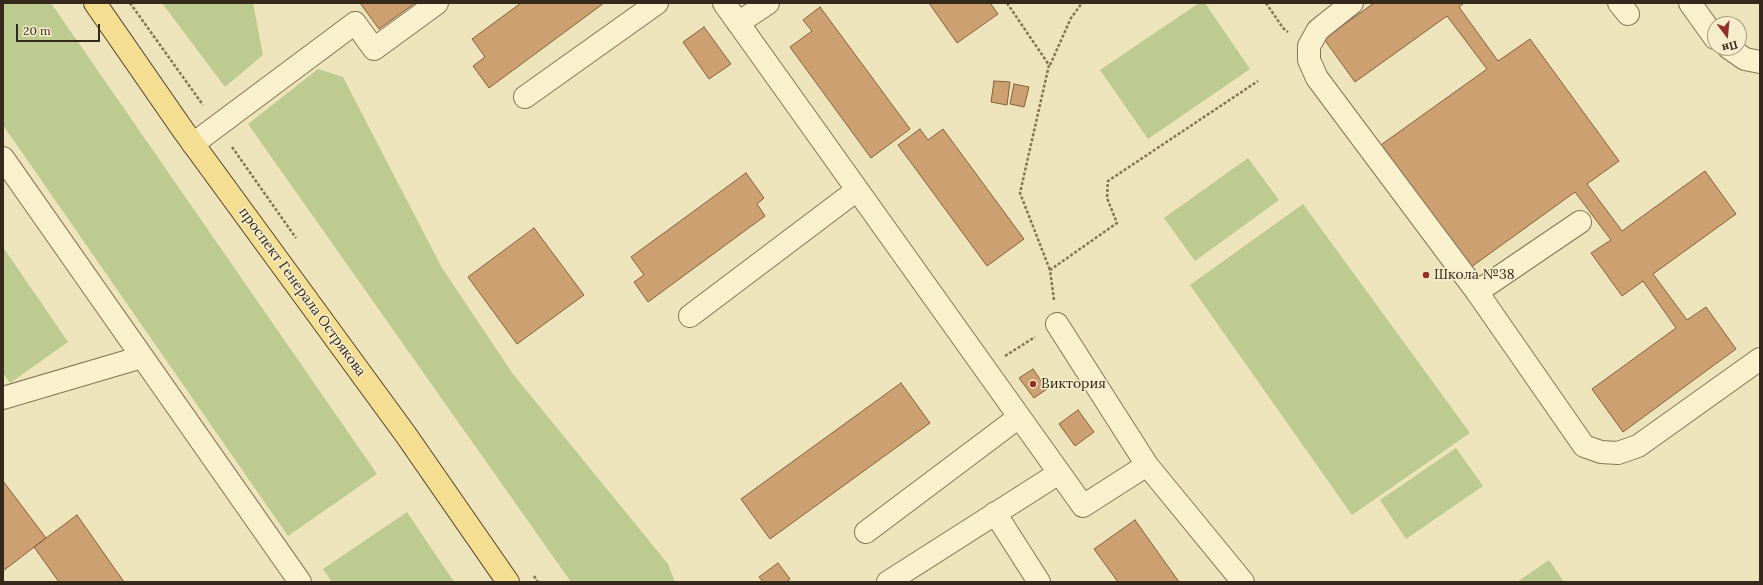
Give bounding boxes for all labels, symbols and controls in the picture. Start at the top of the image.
scale bar [18,16,102,42]
north arrow [1707,16,1747,56]
text: 20 m [23,23,51,38]
text: Пн [1720,38,1740,55]
street label: проспект Генерала Острякова [235,204,369,380]
place label: Школа №38 [1434,267,1515,283]
marker: Школа №38 [1421,270,1431,280]
place label: Виктория [1041,376,1106,392]
marker: Виктория [1028,379,1038,389]

